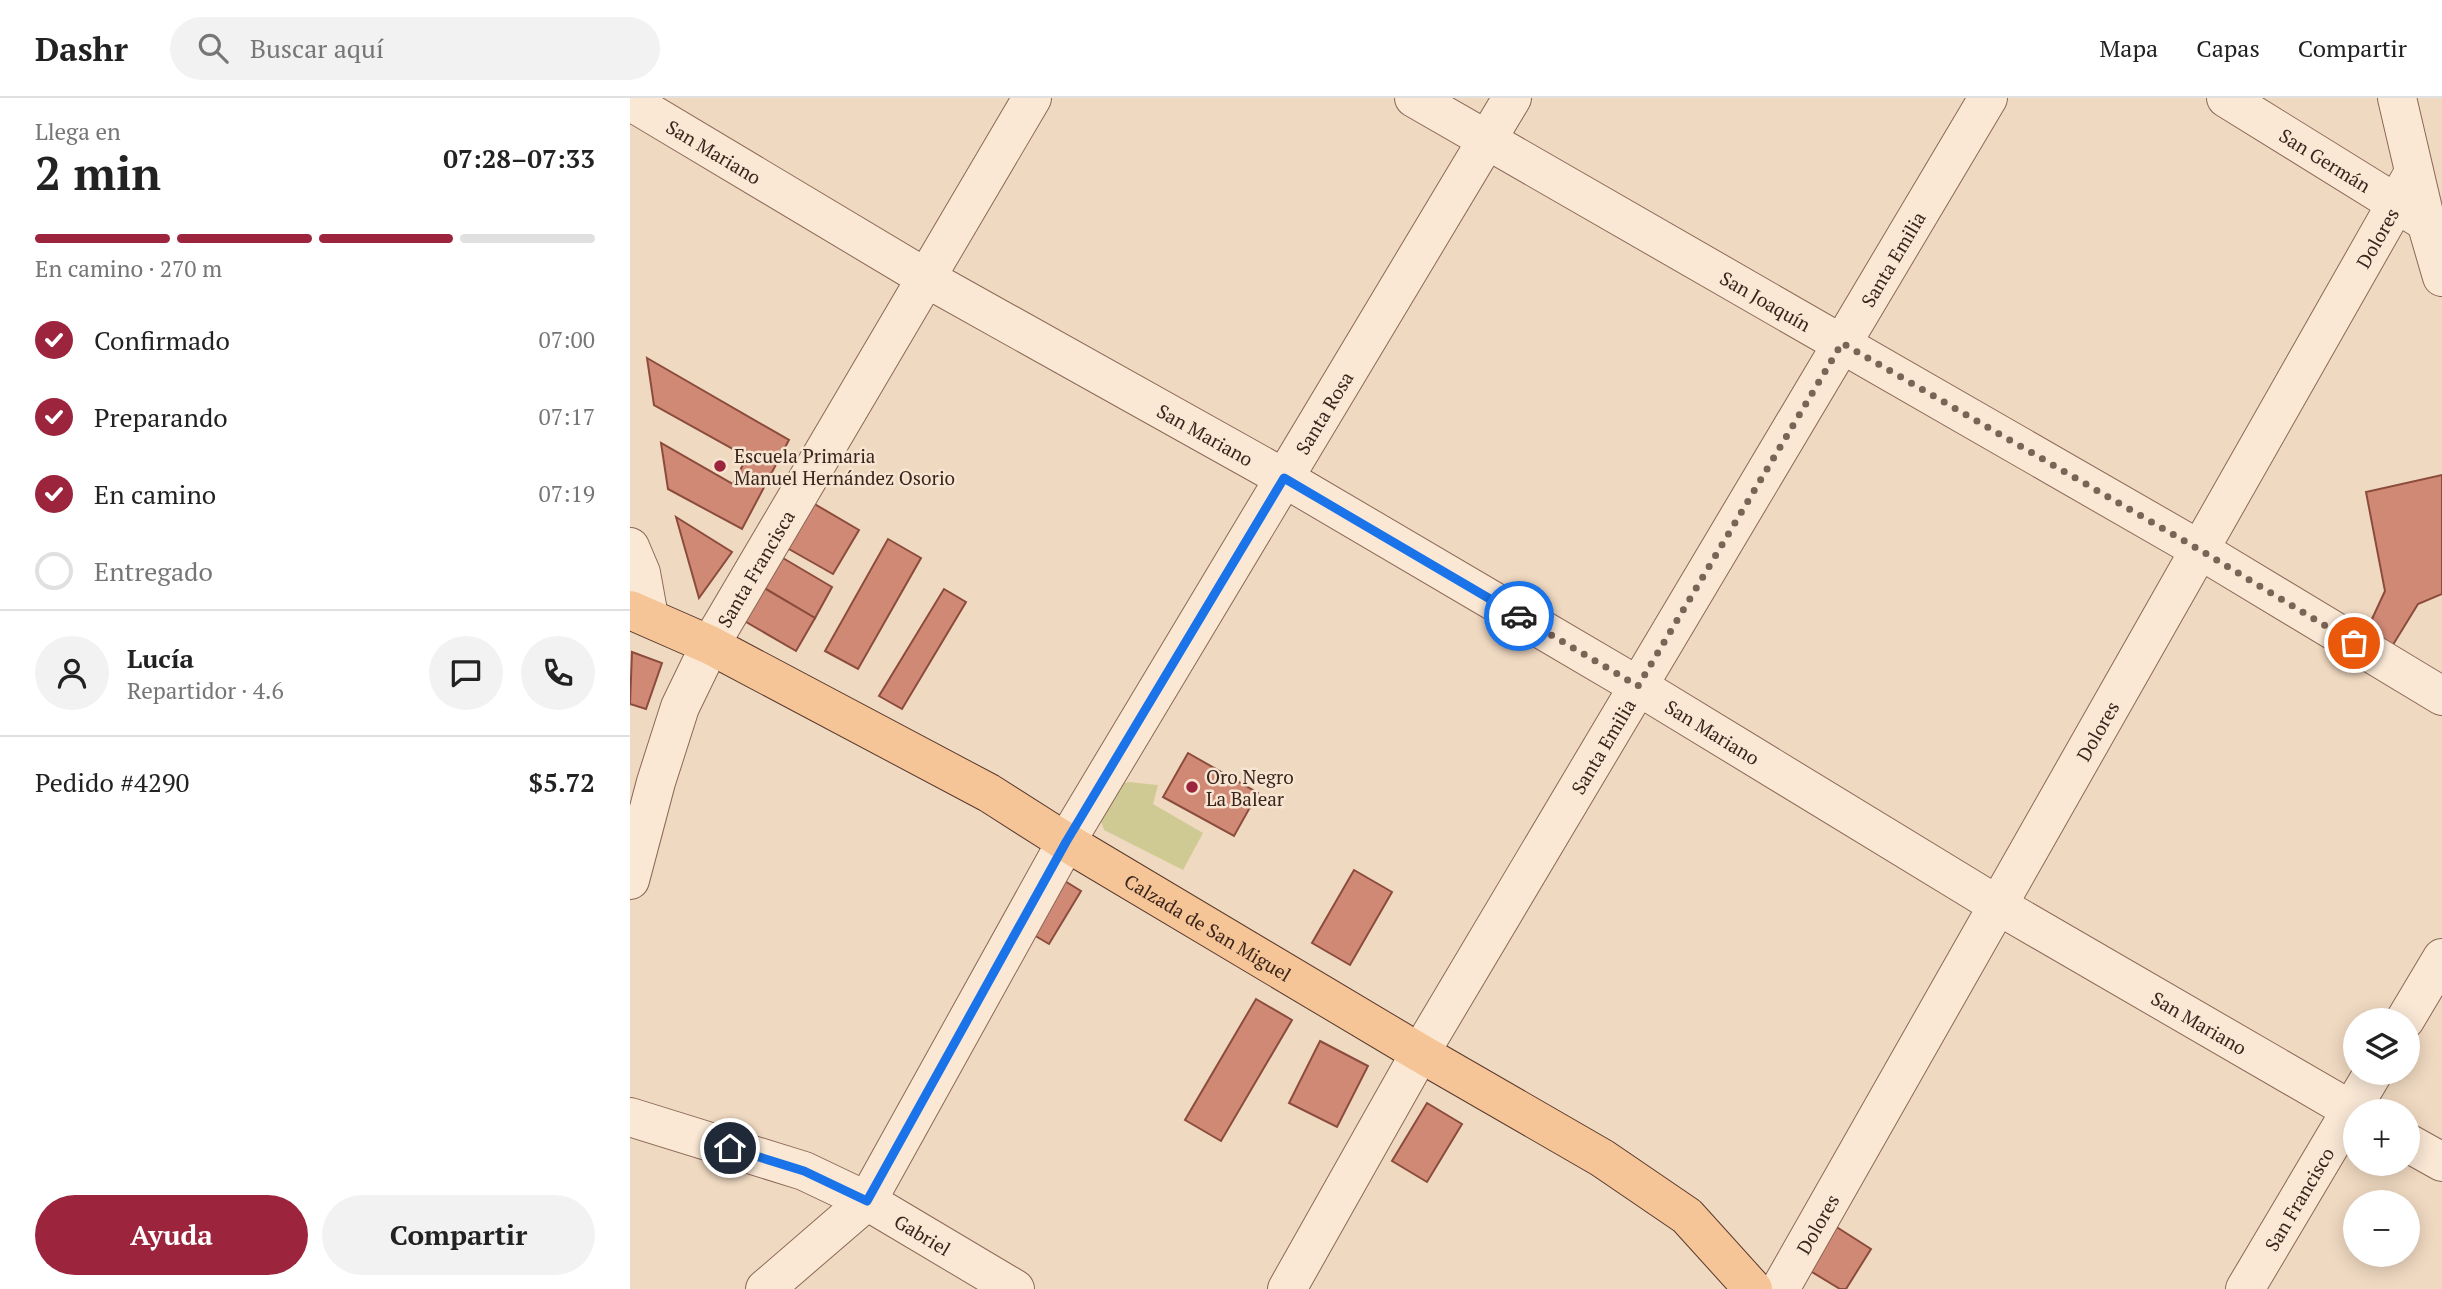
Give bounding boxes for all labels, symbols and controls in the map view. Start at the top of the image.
search box [170,17,660,80]
text: Dashr [35,27,128,70]
icon: search [194,29,232,67]
text: Buscar aquí [250,31,384,65]
text: Mapa [2100,32,2158,64]
text: Capas [2196,32,2260,64]
text: Compartir [2298,32,2407,64]
street label: San Mariano [662,113,766,189]
text: Llega en [35,116,121,147]
street label: San Germán [2275,122,2376,197]
text: 07:28–07:33 [443,141,595,175]
text: 2 min [35,142,161,203]
street label: Dolores [2350,203,2404,272]
street label: Santa Emilia [1854,206,1931,311]
text: En camino · 270 m [35,253,222,284]
street label: San Joaquín [1716,264,1816,336]
icon: check [35,321,73,359]
text: Confirmado [94,323,230,357]
text: 07:00 [538,324,595,355]
street label: Santa Rosa [1289,366,1358,459]
street label: San Mariano [1153,397,1258,471]
icon: check [35,398,73,436]
text: Preparando [94,400,228,434]
text: 07:17 [538,401,595,432]
place label: Escuela Primaria Manuel Hernández Osorio [734,443,955,490]
marker: Escuela Primaria Manuel Hernández Osorio [712,458,728,474]
icon: check [35,475,73,513]
text: En camino [94,477,216,511]
text: 07:19 [538,478,595,509]
street label: Santa Francisca [711,505,800,632]
text: Entregado [94,554,213,588]
courier [1484,581,1554,651]
icon: car [1500,597,1538,635]
pin [2324,613,2384,673]
icon: bag [2335,624,2373,662]
button: person [35,636,109,710]
button: chat [429,636,503,710]
button: phone [521,636,595,710]
text: Lucía [127,641,194,675]
text: Repartidor · 4.6 [127,675,284,706]
street label: San Mariano [1661,693,1765,770]
street label: Santa Emilia [1565,694,1641,798]
street label: Dolores [2070,696,2124,765]
place label: Oro Negro La Balear [1206,764,1294,811]
text: Pedido #4290 [35,765,189,799]
text: $5.72 [529,765,595,799]
marker: Oro Negro La Balear [1184,779,1200,795]
street label: Calzada de San Miguel [1120,867,1296,986]
street label: San Mariano [2147,985,2252,1060]
map controls [2343,1008,2420,1267]
button: layers [2343,1008,2420,1085]
button: + [2343,1099,2420,1176]
pin [700,1118,760,1178]
icon: home [711,1129,749,1167]
street label: San Francisco [2258,1142,2339,1255]
street label: Dolores [1790,1189,1844,1258]
button: − [2343,1190,2420,1267]
button: Ayuda [35,1195,308,1275]
button: Compartir [322,1195,595,1275]
street label: Gabriel [890,1208,956,1261]

